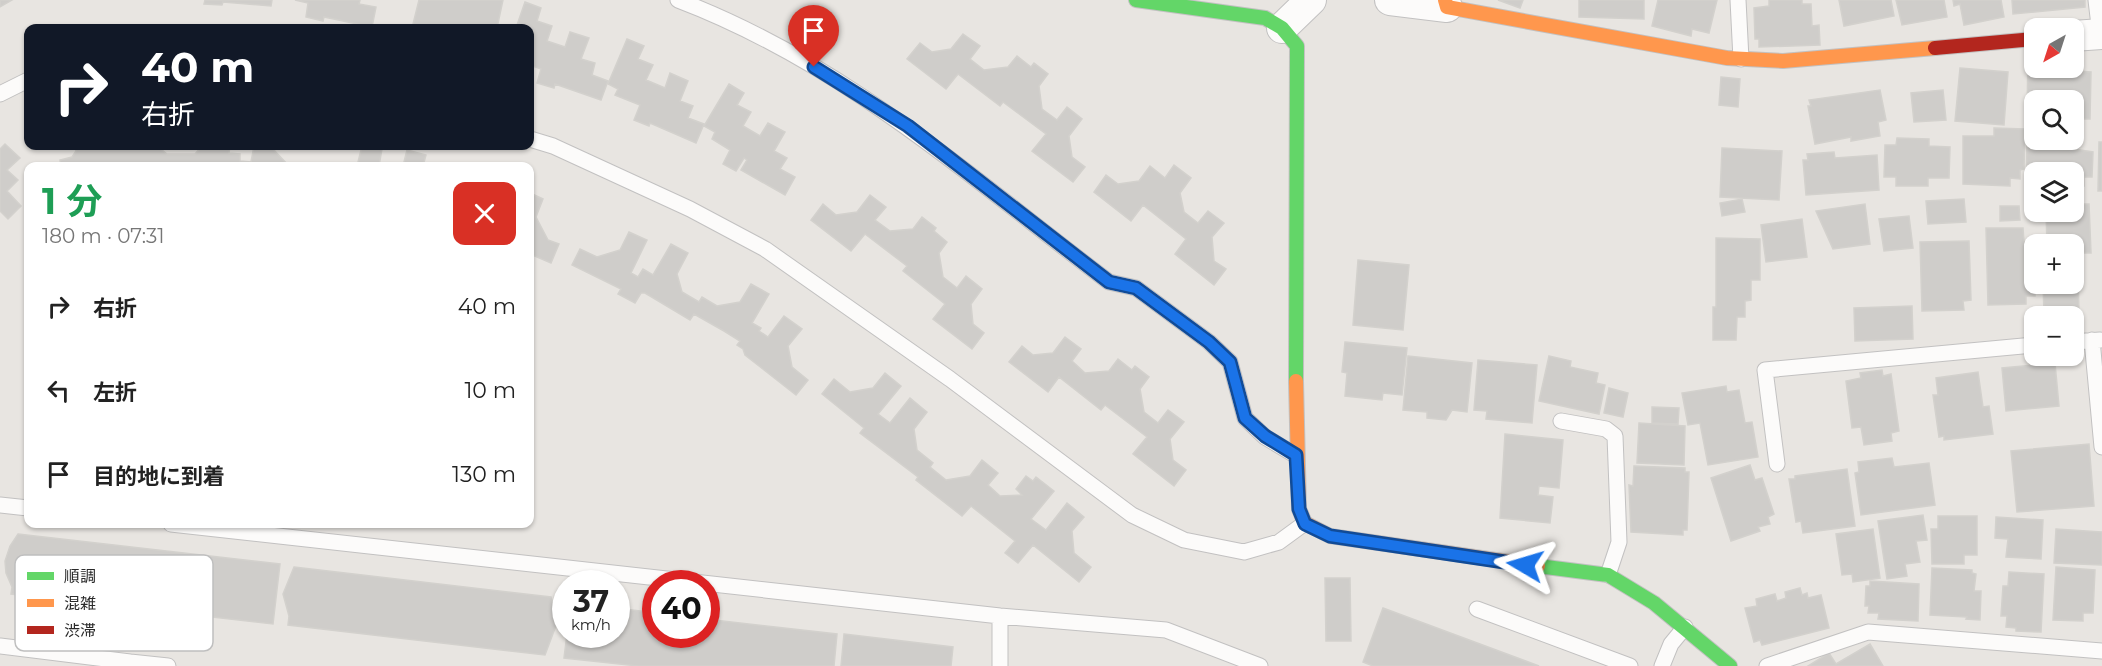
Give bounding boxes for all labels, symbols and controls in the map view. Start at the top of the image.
pin [788,5,839,67]
icon: arrive [797,14,830,47]
north arrow [2024,18,2084,78]
map controls [2024,18,2084,366]
text: 40 m [141,41,254,93]
icon: right [42,48,120,126]
button: search [2024,90,2084,150]
text: 右折 [141,98,195,131]
button: layers [2024,162,2084,222]
text: 1 分 [42,179,102,223]
button: close [453,182,516,245]
text: 180 m · 07:31 [42,224,164,248]
button: + [2024,234,2084,294]
icon: right [42,290,75,323]
text: 40 m [458,293,516,320]
text: 右折 [93,295,137,322]
button: − [2024,306,2084,366]
icon: left [42,374,75,407]
text: 10 m [464,377,516,404]
text: 左折 [93,379,137,406]
icon: arrive [42,458,75,491]
text: 130 m [452,461,516,488]
text: 目的地に到着 [93,463,225,490]
position arrow [1493,533,1557,597]
legend [15,555,213,651]
text: 順調 [64,567,96,586]
speed limit sign: 40 [642,570,720,648]
text: 37 [573,583,609,620]
text: 混雑 [64,594,96,613]
text: km/h [571,615,611,634]
text: 渋滞 [64,621,96,640]

